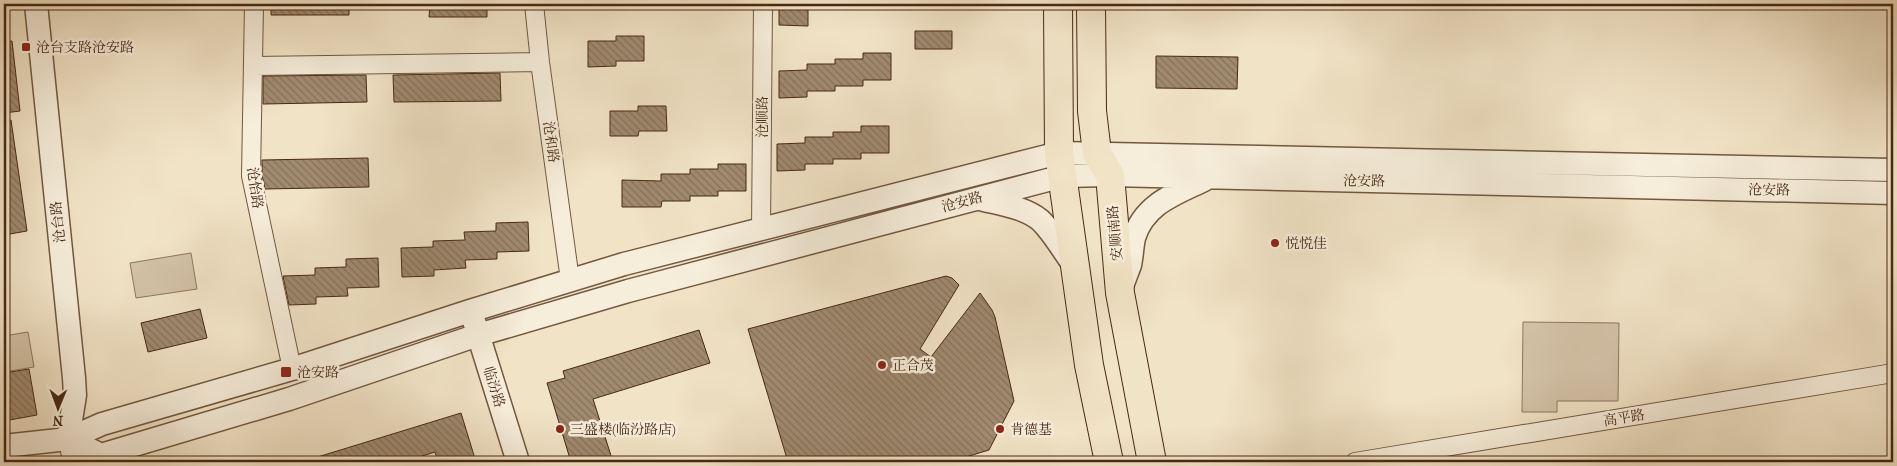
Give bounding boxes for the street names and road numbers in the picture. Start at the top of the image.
street label: 沧顺路 [754,96,771,138]
street label: 沧和路 [540,120,562,164]
street label: 沧怡路 [244,166,266,210]
street label: 沧安路 [1343,172,1385,190]
street label: 沧安路 [1748,181,1790,199]
street label: 沧安路 [940,188,984,216]
street label: 沧台路 [47,200,69,244]
street label: 安顺南路 [1104,204,1126,262]
street label: 临汾路 [480,364,508,410]
street label: 高平路 [1602,406,1646,430]

